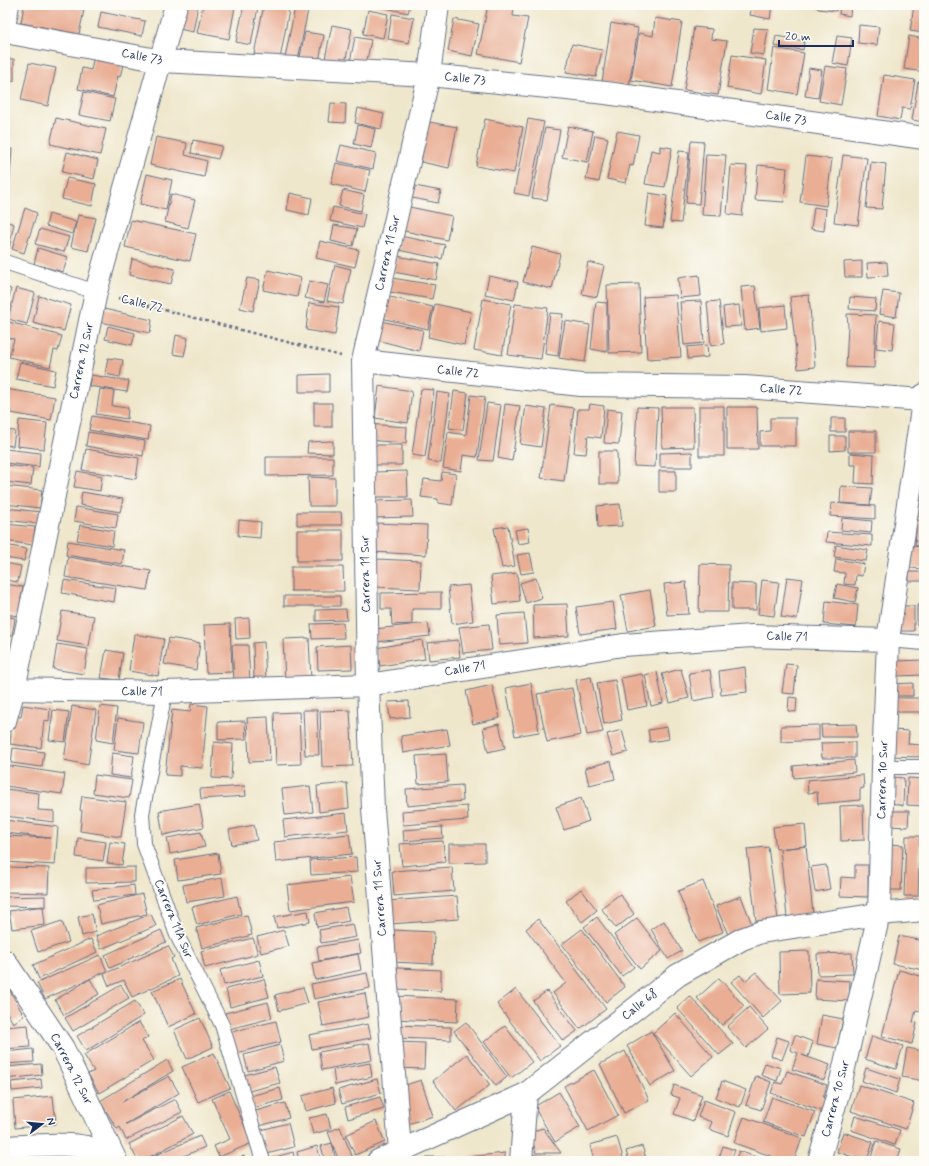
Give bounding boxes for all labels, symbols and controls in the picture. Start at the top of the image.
scale bar [779,22,853,48]
text: 20 m [785,29,811,45]
street label: Calle 73 [120,46,164,68]
street label: Calle 73 [444,69,486,89]
street label: Calle 73 [764,107,808,129]
street label: Carrera 11 Sur [372,214,404,292]
street label: Calle 72 [119,291,165,317]
street label: Carrera 12 Sur [66,321,98,401]
street label: Calle 72 [436,362,480,382]
street label: Calle 72 [759,381,803,399]
street label: Carrera 11 Sur [357,535,375,613]
street label: Calle 71 [766,628,808,646]
street label: Calle 71 [443,658,487,680]
street label: Calle 71 [121,684,163,700]
street label: Carrera 10 Sur [874,740,892,820]
street label: Carrera 11 Sur [369,859,391,937]
street label: Carrera 11A Sur [150,877,196,961]
street label: Calle 68 [619,986,661,1024]
street label: Carrera 12 Sur [46,1031,96,1107]
street label: Carrera 10 Sur [818,1059,854,1139]
north arrow [22,1104,62,1144]
text: N [43,1116,58,1127]

